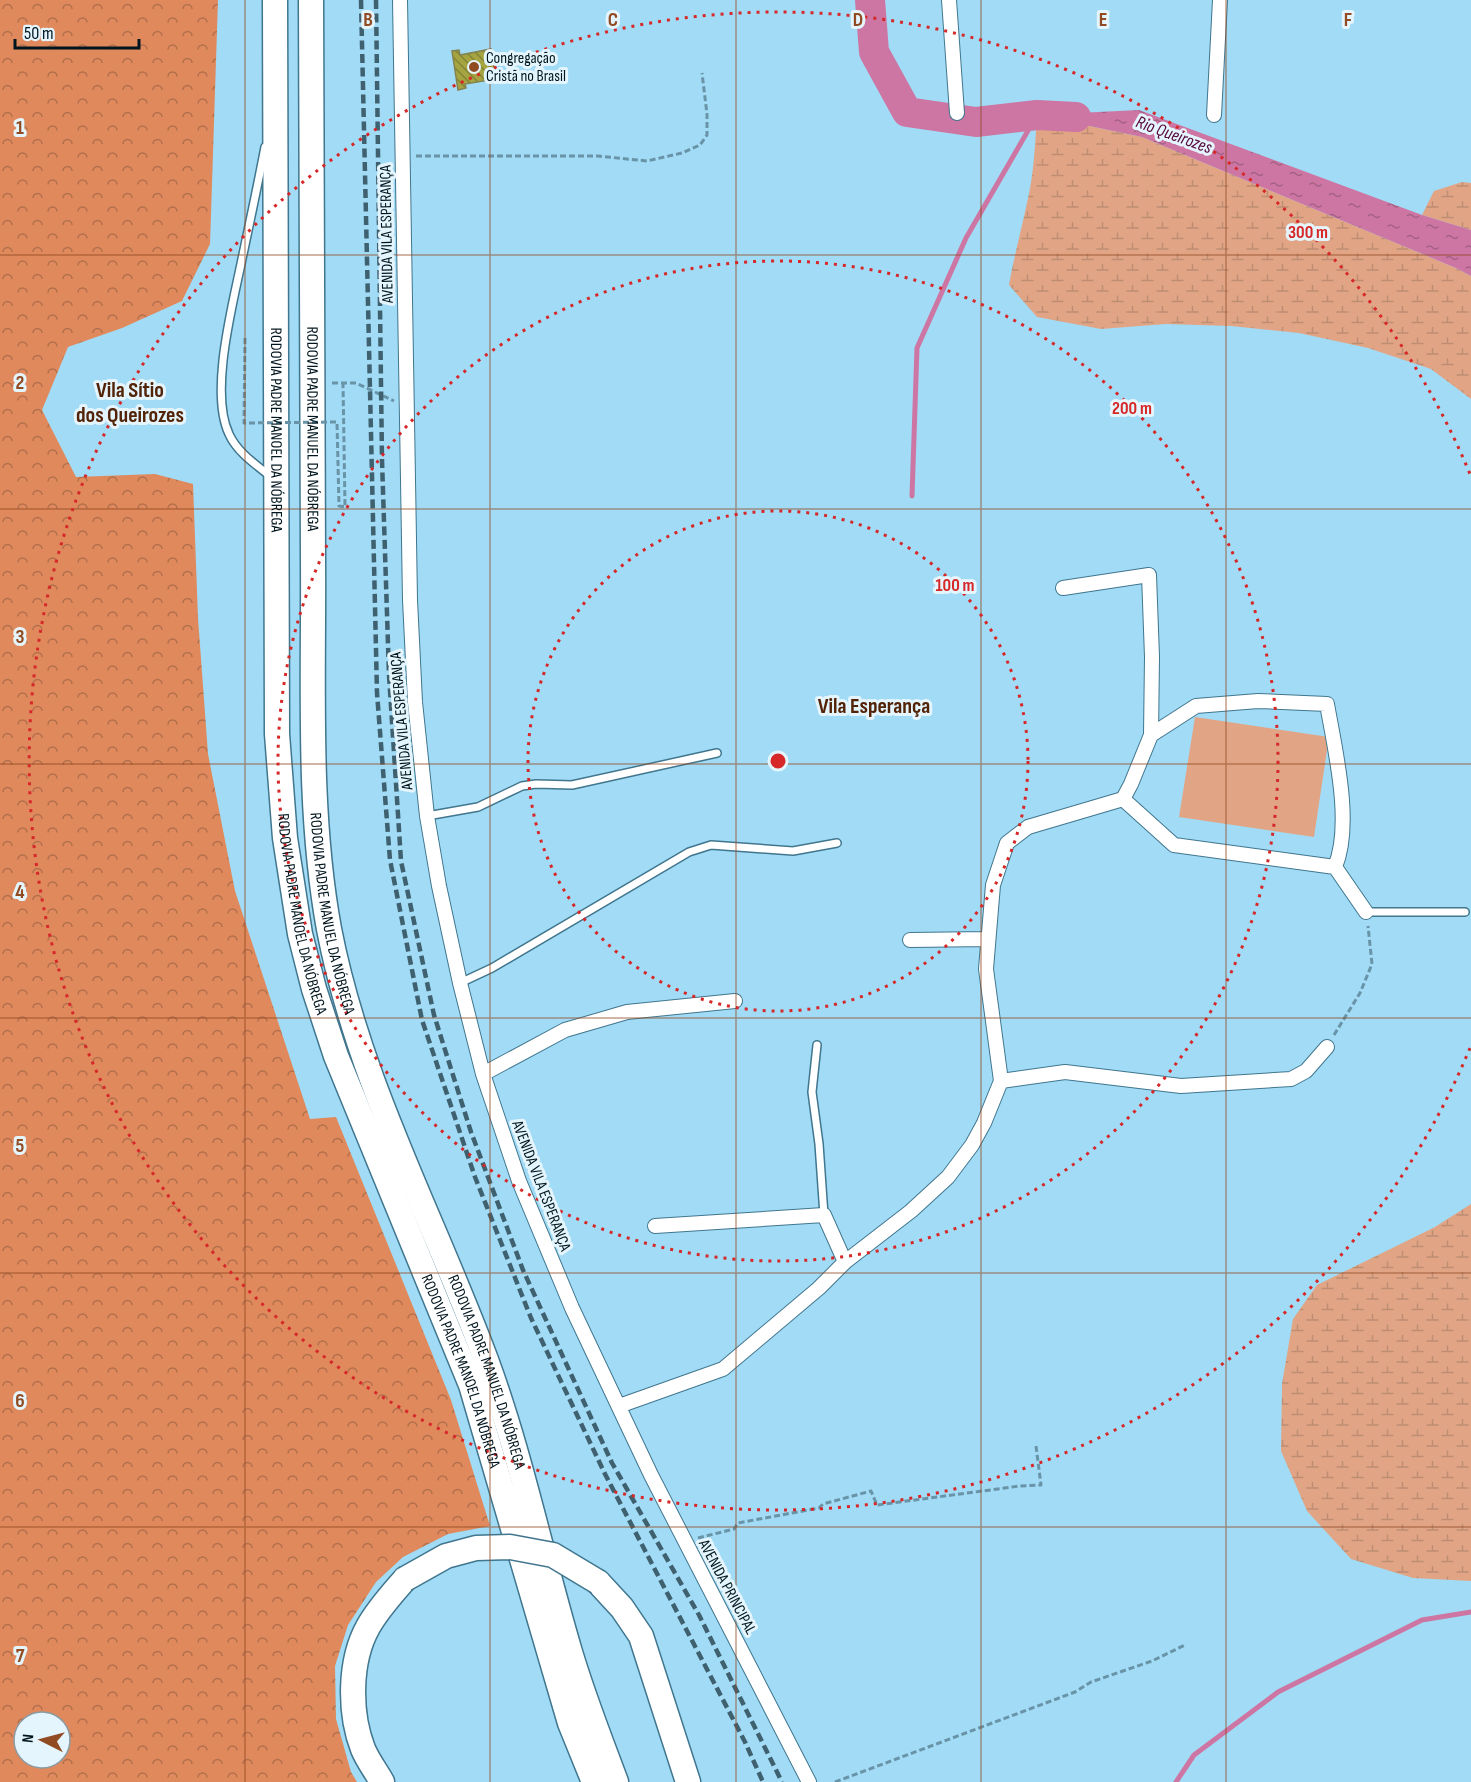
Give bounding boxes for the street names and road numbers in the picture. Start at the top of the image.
street label: AVENIDA VILA ESPERANÇA [376,165,398,304]
street label: RODOVIA PADRE MANUEL DA NÓBREGA [303,327,322,532]
street label: RODOVIA PADRE MANOEL DA NÓBREGA [266,328,286,533]
street label: AVENIDA VILA ESPERANÇA [387,651,418,792]
street label: RODOVIA PADRE MANUEL DA NÓBREGA [306,812,359,1017]
street label: RODOVIA PADRE MANOEL DA NÓBREGA [274,813,331,1017]
street label: AVENIDA VILA ESPERANÇA [507,1117,575,1254]
street label: RODOVIA PADRE MANOEL DA NÓBREGA [417,1272,504,1470]
street label: RODOVIA PADRE MANUEL DA NÓBREGA [444,1272,530,1471]
street label: AVENIDA PRINCIPAL [694,1536,760,1638]

